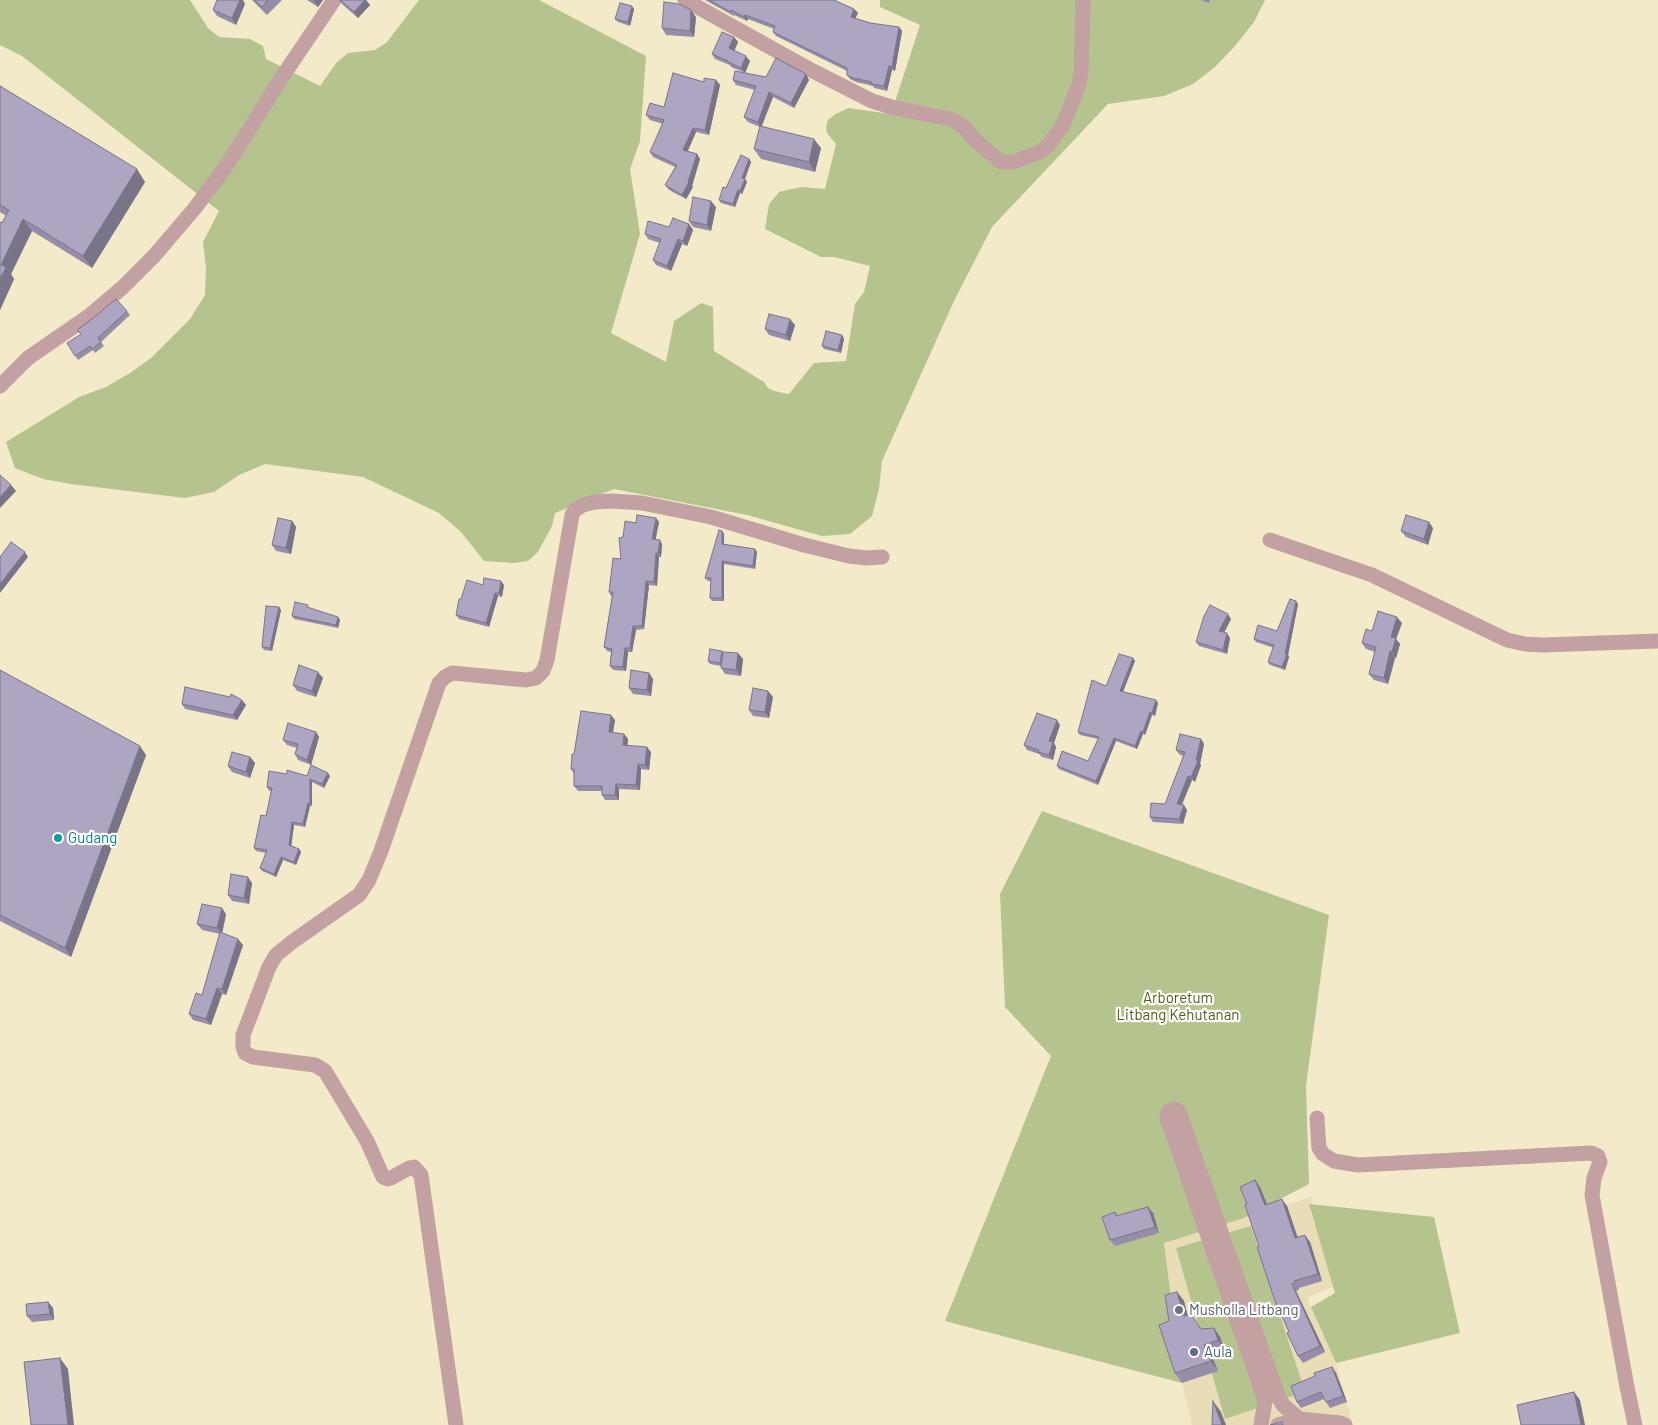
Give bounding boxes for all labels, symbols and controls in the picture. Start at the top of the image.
place label: Gudang [68,829,117,847]
marker: Gudang [52,832,64,844]
park label: Arboretum Litbang Kehutanan [1117,989,1239,1024]
place label: Musholla Litbang [1189,1301,1298,1319]
marker: Musholla Litbang [1173,1304,1185,1316]
place label: Aula [1204,1343,1232,1361]
marker: Aula [1188,1346,1200,1358]

